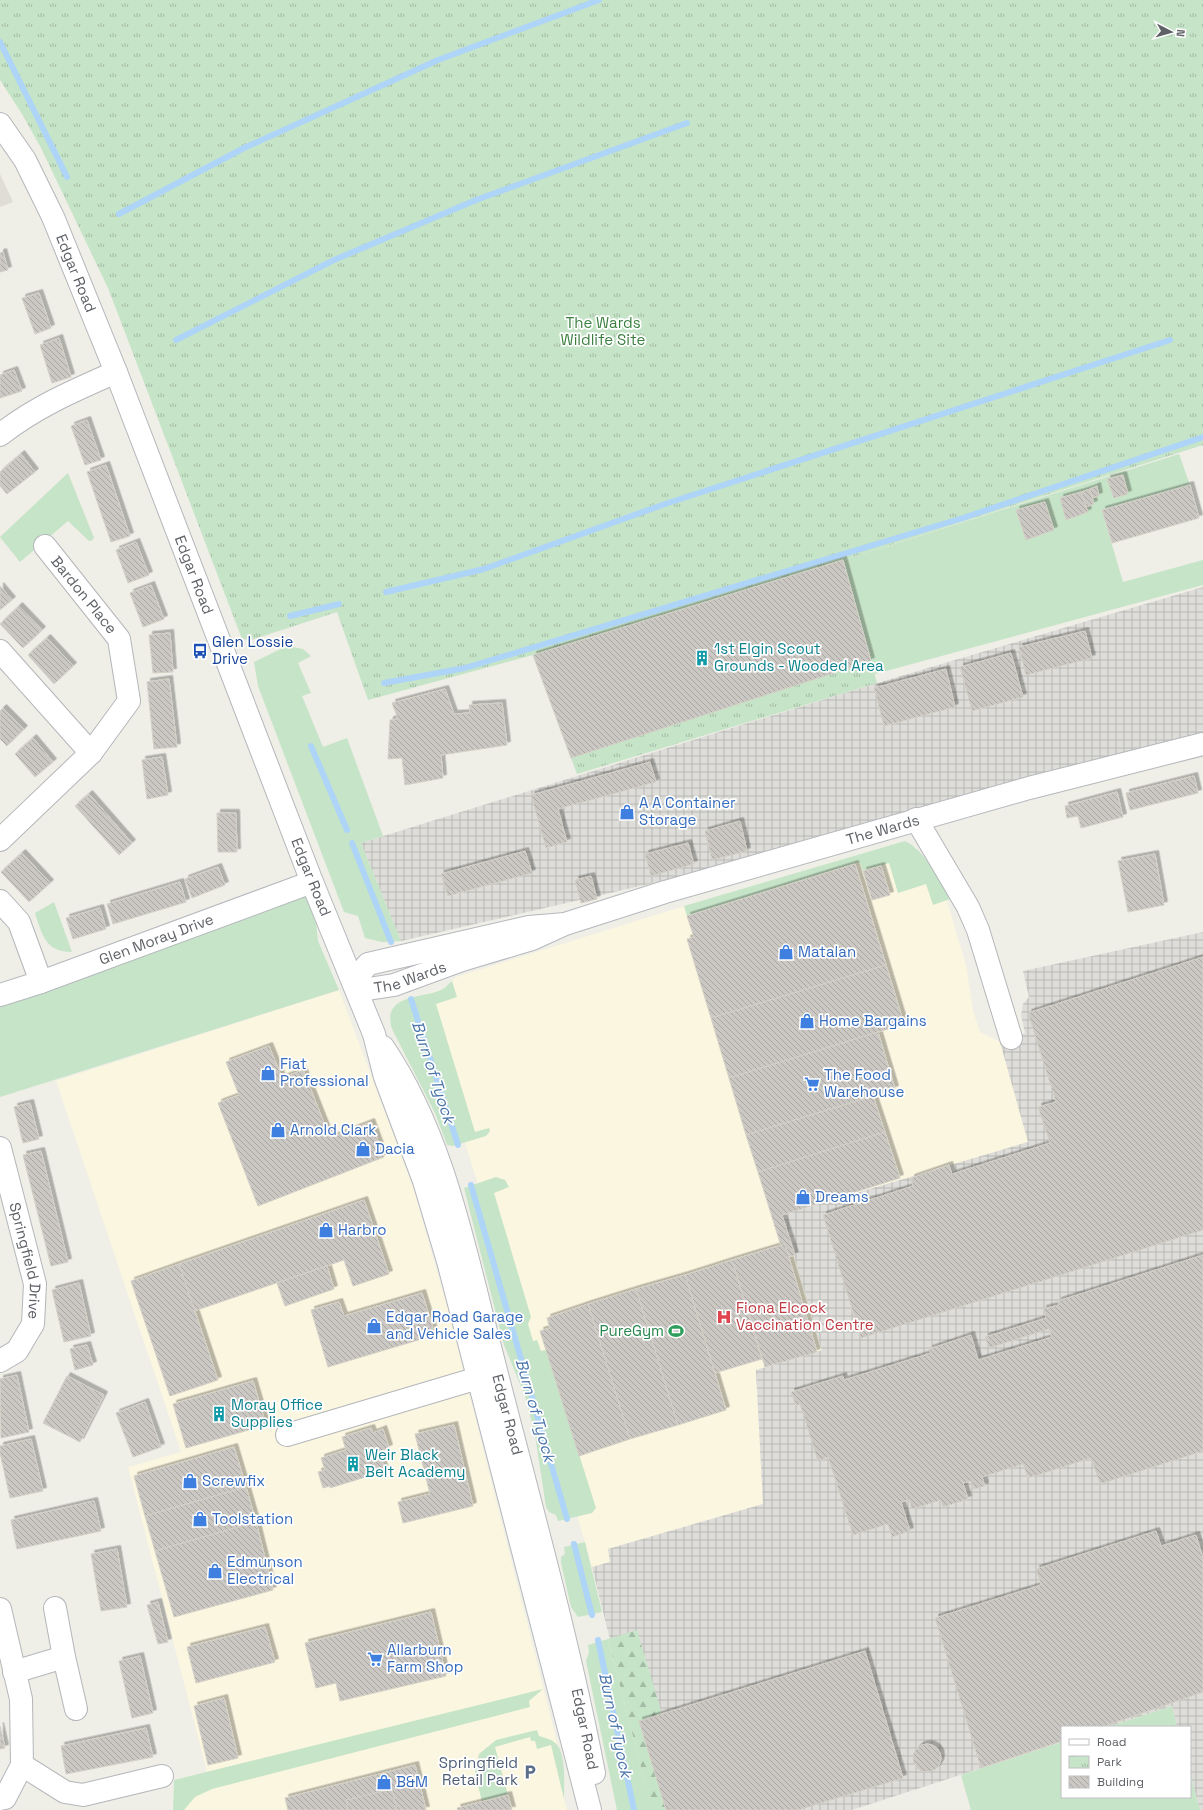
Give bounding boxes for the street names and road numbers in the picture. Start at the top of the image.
street label: Edgar Road [52,231,101,315]
street label: Edgar Road [171,533,218,617]
street label: Bardon Place [47,552,122,638]
street label: The Wards [844,810,922,849]
street label: Edgar Road [287,835,336,919]
street label: Glen Moray Drive [96,909,216,969]
street label: The Wards [372,957,449,997]
street label: Springfield Drive [5,1200,45,1320]
street label: Edgar Road [488,1372,527,1457]
street label: Edgar Road [568,1686,603,1771]

